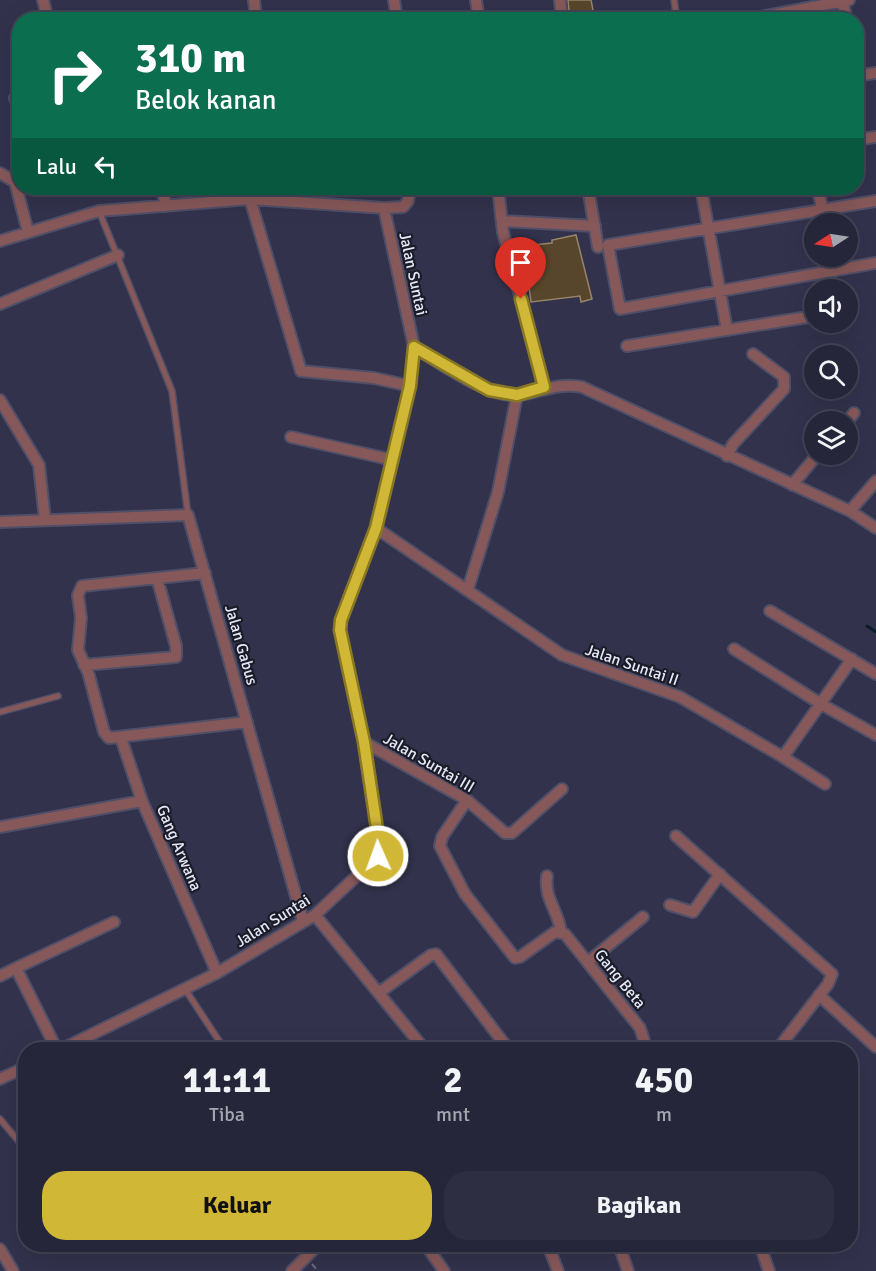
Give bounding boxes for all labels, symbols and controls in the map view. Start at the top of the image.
text: 310 m [135,33,246,84]
icon: right [36,36,114,114]
text: Belok kanan [135,84,276,117]
icon: left [89,150,122,183]
text: Lalu [36,153,77,180]
north arrow [804,213,858,267]
map controls [804,213,858,465]
street label: Jalan Suntai [394,231,432,317]
pin [495,237,546,299]
icon: arrive [504,246,537,279]
button: sound [804,279,858,333]
button: search [804,345,858,399]
button: layers [804,411,858,465]
street label: Jalan Gabus [220,603,262,687]
street label: Jalan Suntai II [583,640,681,690]
street label: Jalan Suntai III [380,729,478,797]
street label: Gang Arwana [152,802,206,894]
position arrow [346,824,410,888]
street label: Jalan Suntai [232,890,314,952]
street label: Gang Beta [590,945,650,1013]
text: 11:11 [183,1058,271,1103]
text: 2 [443,1058,463,1103]
text: 450 [635,1058,693,1103]
text: Tiba [209,1102,245,1127]
text: mnt [436,1102,470,1127]
text: m [656,1102,672,1127]
button: Keluar [42,1171,432,1240]
button: Bagikan [444,1171,834,1240]

